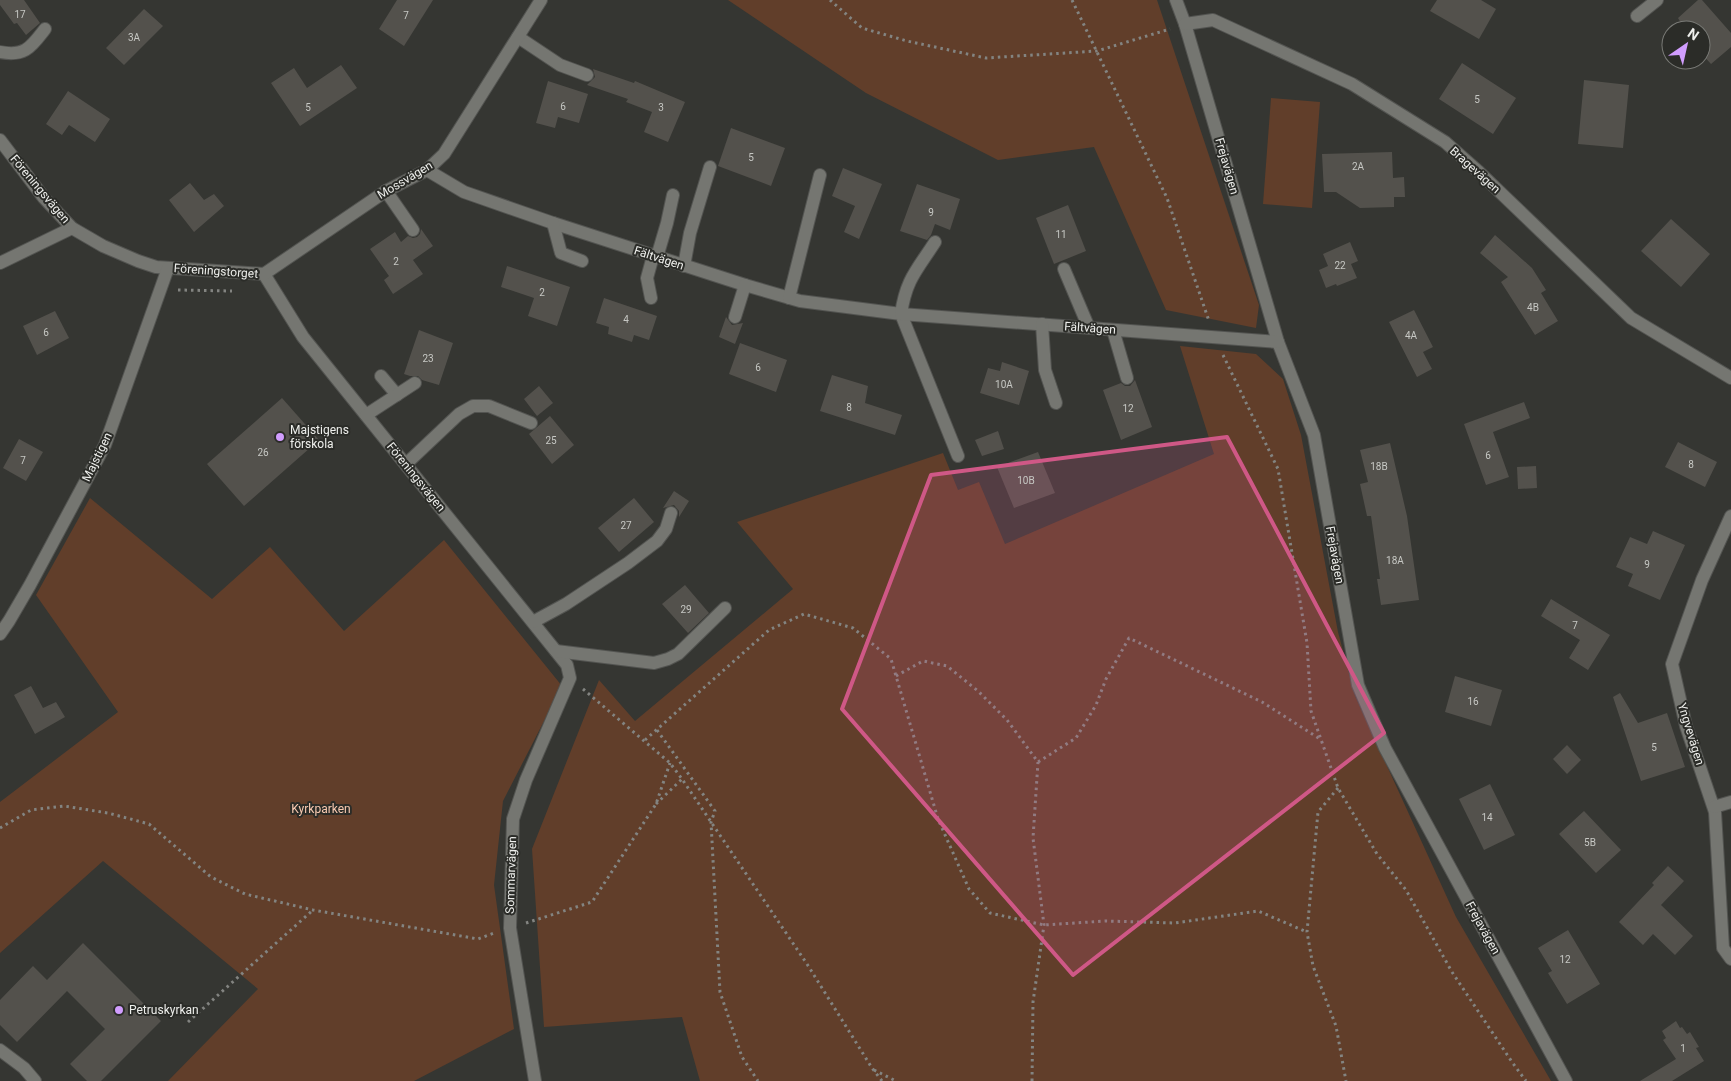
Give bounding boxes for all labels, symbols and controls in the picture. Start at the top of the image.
house number: 17 [14,9,26,20]
house number: 7 [403,10,409,21]
north arrow [1661,20,1711,70]
text: N [1685,25,1702,44]
house number: 3A [128,32,141,43]
house number: 5 [1474,94,1480,105]
house number: 6 [560,101,566,112]
house number: 5 [305,102,311,113]
house number: 3 [658,102,664,113]
street label: Frejavägen [1212,136,1242,196]
street label: Bragevägen [1447,144,1503,196]
street label: Föreningsvägen [7,152,73,226]
house number: 5 [748,152,754,163]
street label: Mossvägen [375,158,435,202]
house number: 2A [1352,161,1365,172]
house number: 9 [928,207,934,218]
house number: 11 [1055,229,1067,240]
street label: Fältvägen [632,243,686,273]
house number: 2 [393,256,399,267]
house number: 22 [1334,260,1346,271]
street label: Föreningstorget [173,261,259,281]
house number: 2 [539,287,545,298]
house number: 4B [1527,302,1539,313]
house number: 4 [623,314,629,325]
street label: Fältvägen [1064,319,1116,337]
house number: 6 [43,327,49,338]
house number: 4A [1405,330,1418,341]
house number: 23 [422,353,434,364]
house number: 6 [755,362,761,373]
house number: 10A [995,379,1013,390]
house number: 8 [846,402,852,413]
house number: 12 [1122,403,1134,414]
place label: Majstigens förskola [290,423,349,451]
street label: Majstigen [79,430,115,484]
marker: Majstigens förskola [274,431,286,443]
house number: 25 [545,435,557,446]
street label: Föreningsvägen [384,440,448,514]
house number: 26 [257,447,269,458]
house number: 6 [1485,450,1491,461]
house number: 7 [20,455,26,466]
house number: 8 [1688,459,1694,470]
house number: 18B [1370,461,1388,472]
house number: 10B [1017,475,1035,486]
house number: 27 [620,520,632,531]
street label: Frejavägen [1323,525,1347,585]
house number: 18A [1386,555,1404,566]
house number: 9 [1644,559,1650,570]
house number: 29 [680,604,692,615]
house number: 7 [1572,620,1578,631]
house number: 16 [1467,696,1479,707]
street label: Yngvevägen [1675,701,1707,767]
house number: 5 [1651,742,1657,753]
park label: Kyrkparken [291,802,351,816]
house number: 14 [1481,812,1493,823]
street label: Sommarvägen [503,836,519,914]
house number: 5B [1584,837,1596,848]
street label: Frejavägen [1463,899,1503,957]
house number: 12 [1559,954,1571,965]
place label: Petruskyrkan [129,1003,199,1017]
marker: Petruskyrkan [113,1004,125,1016]
house number: 1 [1680,1043,1686,1054]

